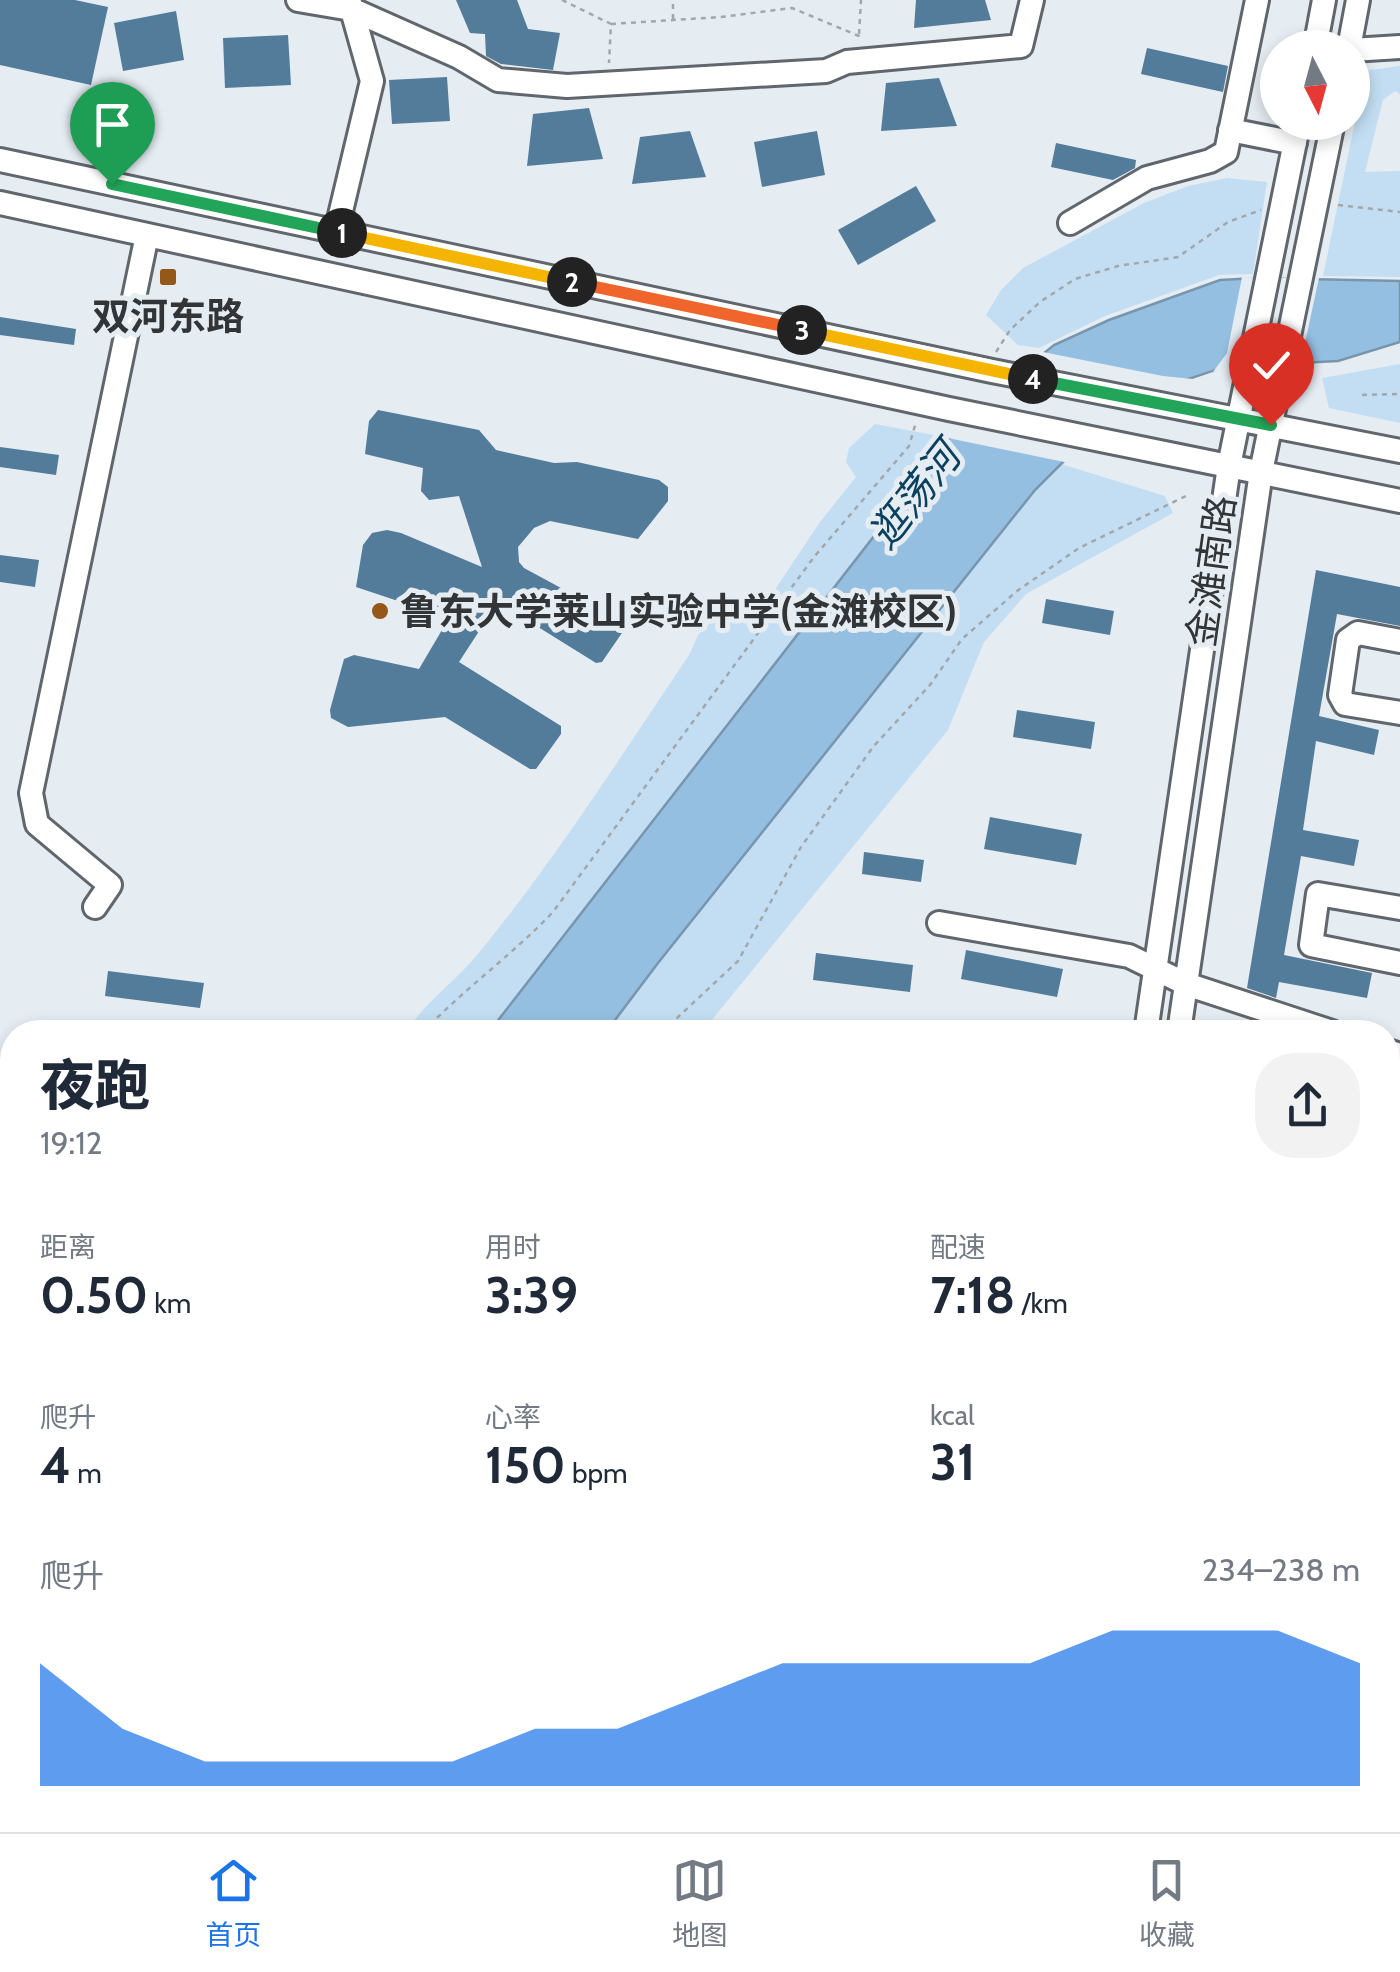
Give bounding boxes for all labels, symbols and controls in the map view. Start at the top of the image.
north arrow [1260,30,1370,140]
map controls [1260,30,1370,140]
pin [70,82,155,185]
icon: arrive [85,97,140,152]
pin: 1 [317,208,367,258]
text: 1 [337,216,347,250]
pin: 2 [547,257,597,307]
text: 2 [565,265,579,299]
marker: 双河东路 [157,266,179,288]
place label: 双河东路 [92,293,244,340]
pin: 3 [777,305,827,355]
text: 3 [794,313,810,347]
pin [1229,323,1314,426]
icon: check [1244,338,1299,393]
pin: 4 [1008,354,1058,404]
text: 4 [1024,362,1042,396]
water label: 逛荡河 [858,427,975,557]
street label: 金滩南路 [1177,492,1245,650]
place label: 鲁东大学莱山实验中学(金滩校区) [400,588,957,635]
marker: 鲁东大学莱山实验中学(金滩校区) [369,600,391,622]
text: 夜跑 [40,1052,150,1119]
button: share [1255,1053,1360,1158]
text: 19:12 [40,1123,102,1162]
text: 距离 [40,1230,96,1264]
text: 用时 [485,1230,541,1264]
text: 配速 [930,1230,986,1264]
text: 0.50 [40,1265,148,1326]
text: 3:39 [485,1265,578,1326]
text: 7:18 [930,1265,1015,1326]
text: km [148,1286,191,1320]
text: /km [1015,1286,1068,1320]
text: kcal [930,1398,975,1432]
text: 爬升 [40,1400,96,1434]
text: 心率 [485,1400,541,1434]
text: 31 [930,1432,975,1493]
text: 4 [40,1435,71,1496]
text: 150 [485,1435,566,1496]
text: m [71,1456,102,1490]
text: bpm [566,1456,628,1490]
text: 234–238 m [1202,1550,1360,1589]
text: 爬升 [40,1556,104,1595]
tab: 首页 [205,1853,261,1953]
tab: 地图 [672,1853,728,1953]
tab: 收藏 [1139,1853,1195,1953]

